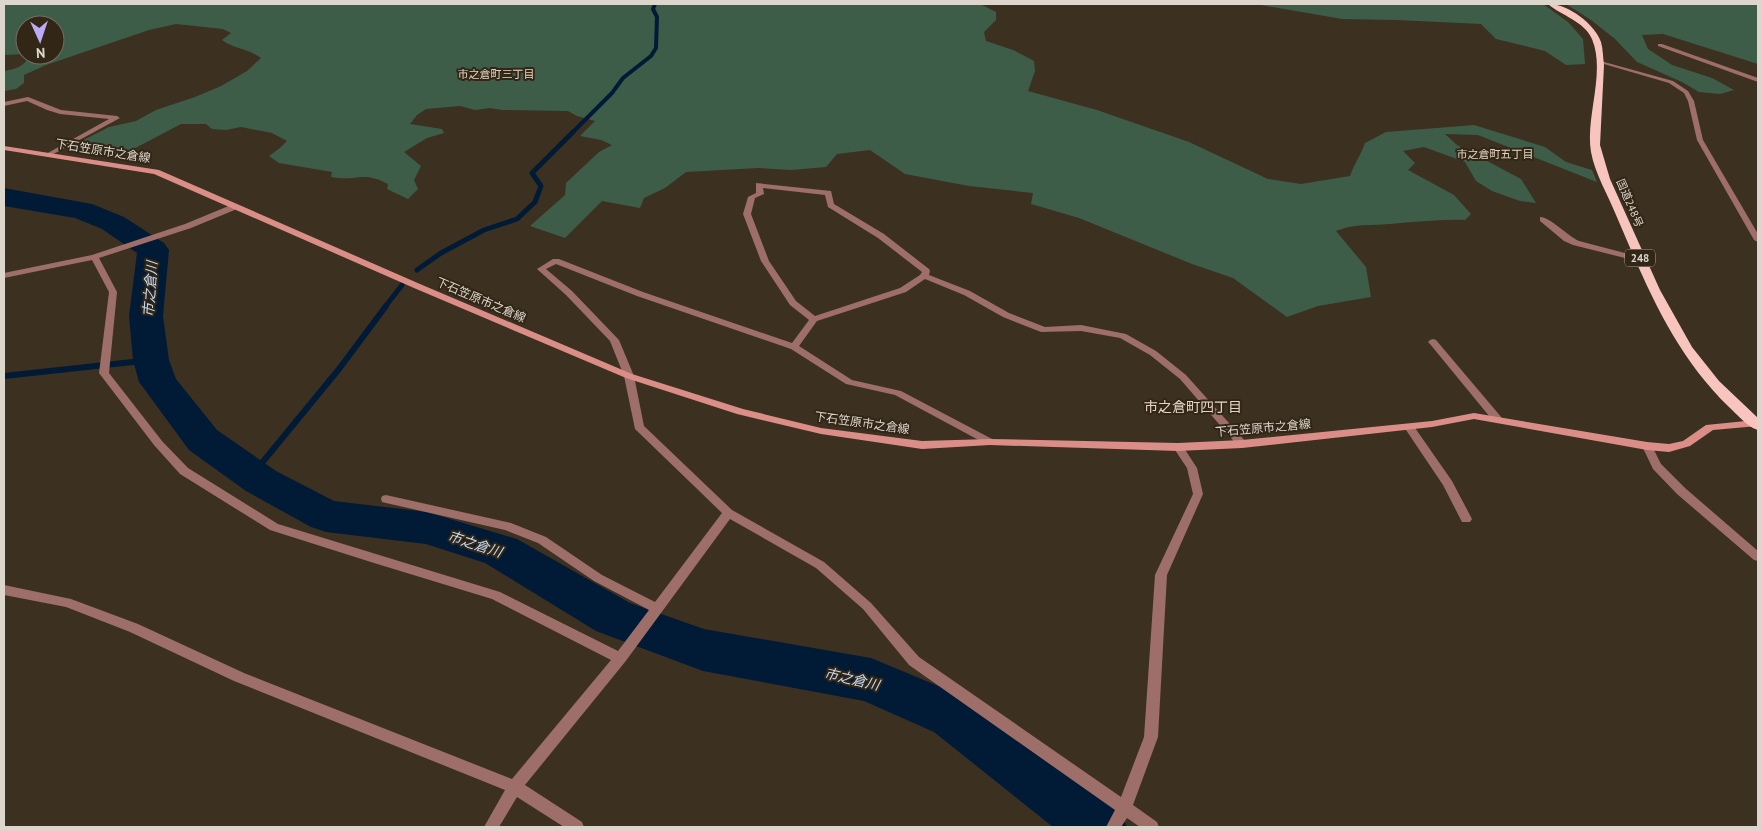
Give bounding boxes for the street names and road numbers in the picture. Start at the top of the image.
street label: 下石笠原市之倉線 [54,136,152,165]
street label: 国道248号 [1614,177,1646,229]
road number: 248 [1625,250,1655,266]
street label: 下石笠原市之倉線 [434,274,528,325]
street label: 下石笠原市之倉線 [813,408,911,437]
street label: 下石笠原市之倉線 [1214,416,1311,439]

